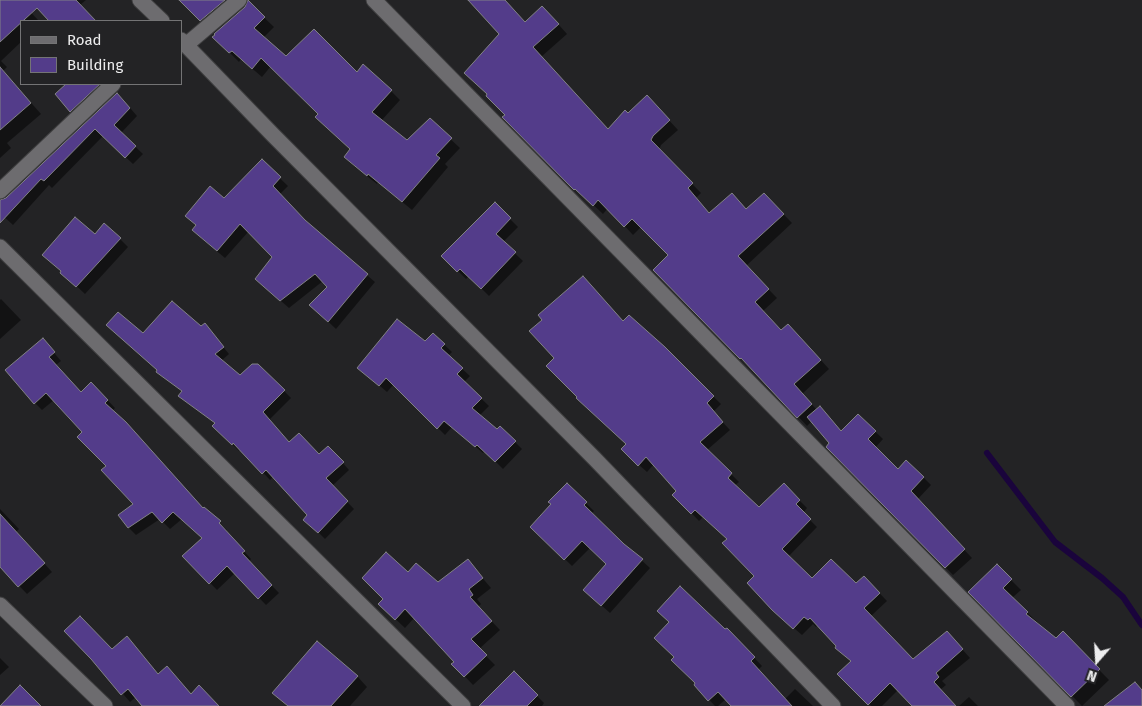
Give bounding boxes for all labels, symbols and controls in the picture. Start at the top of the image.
legend [20,20,182,85]
text: Road [67,31,102,49]
text: Building [67,56,123,74]
north arrow [1072,636,1122,686]
text: N [1085,666,1099,685]

